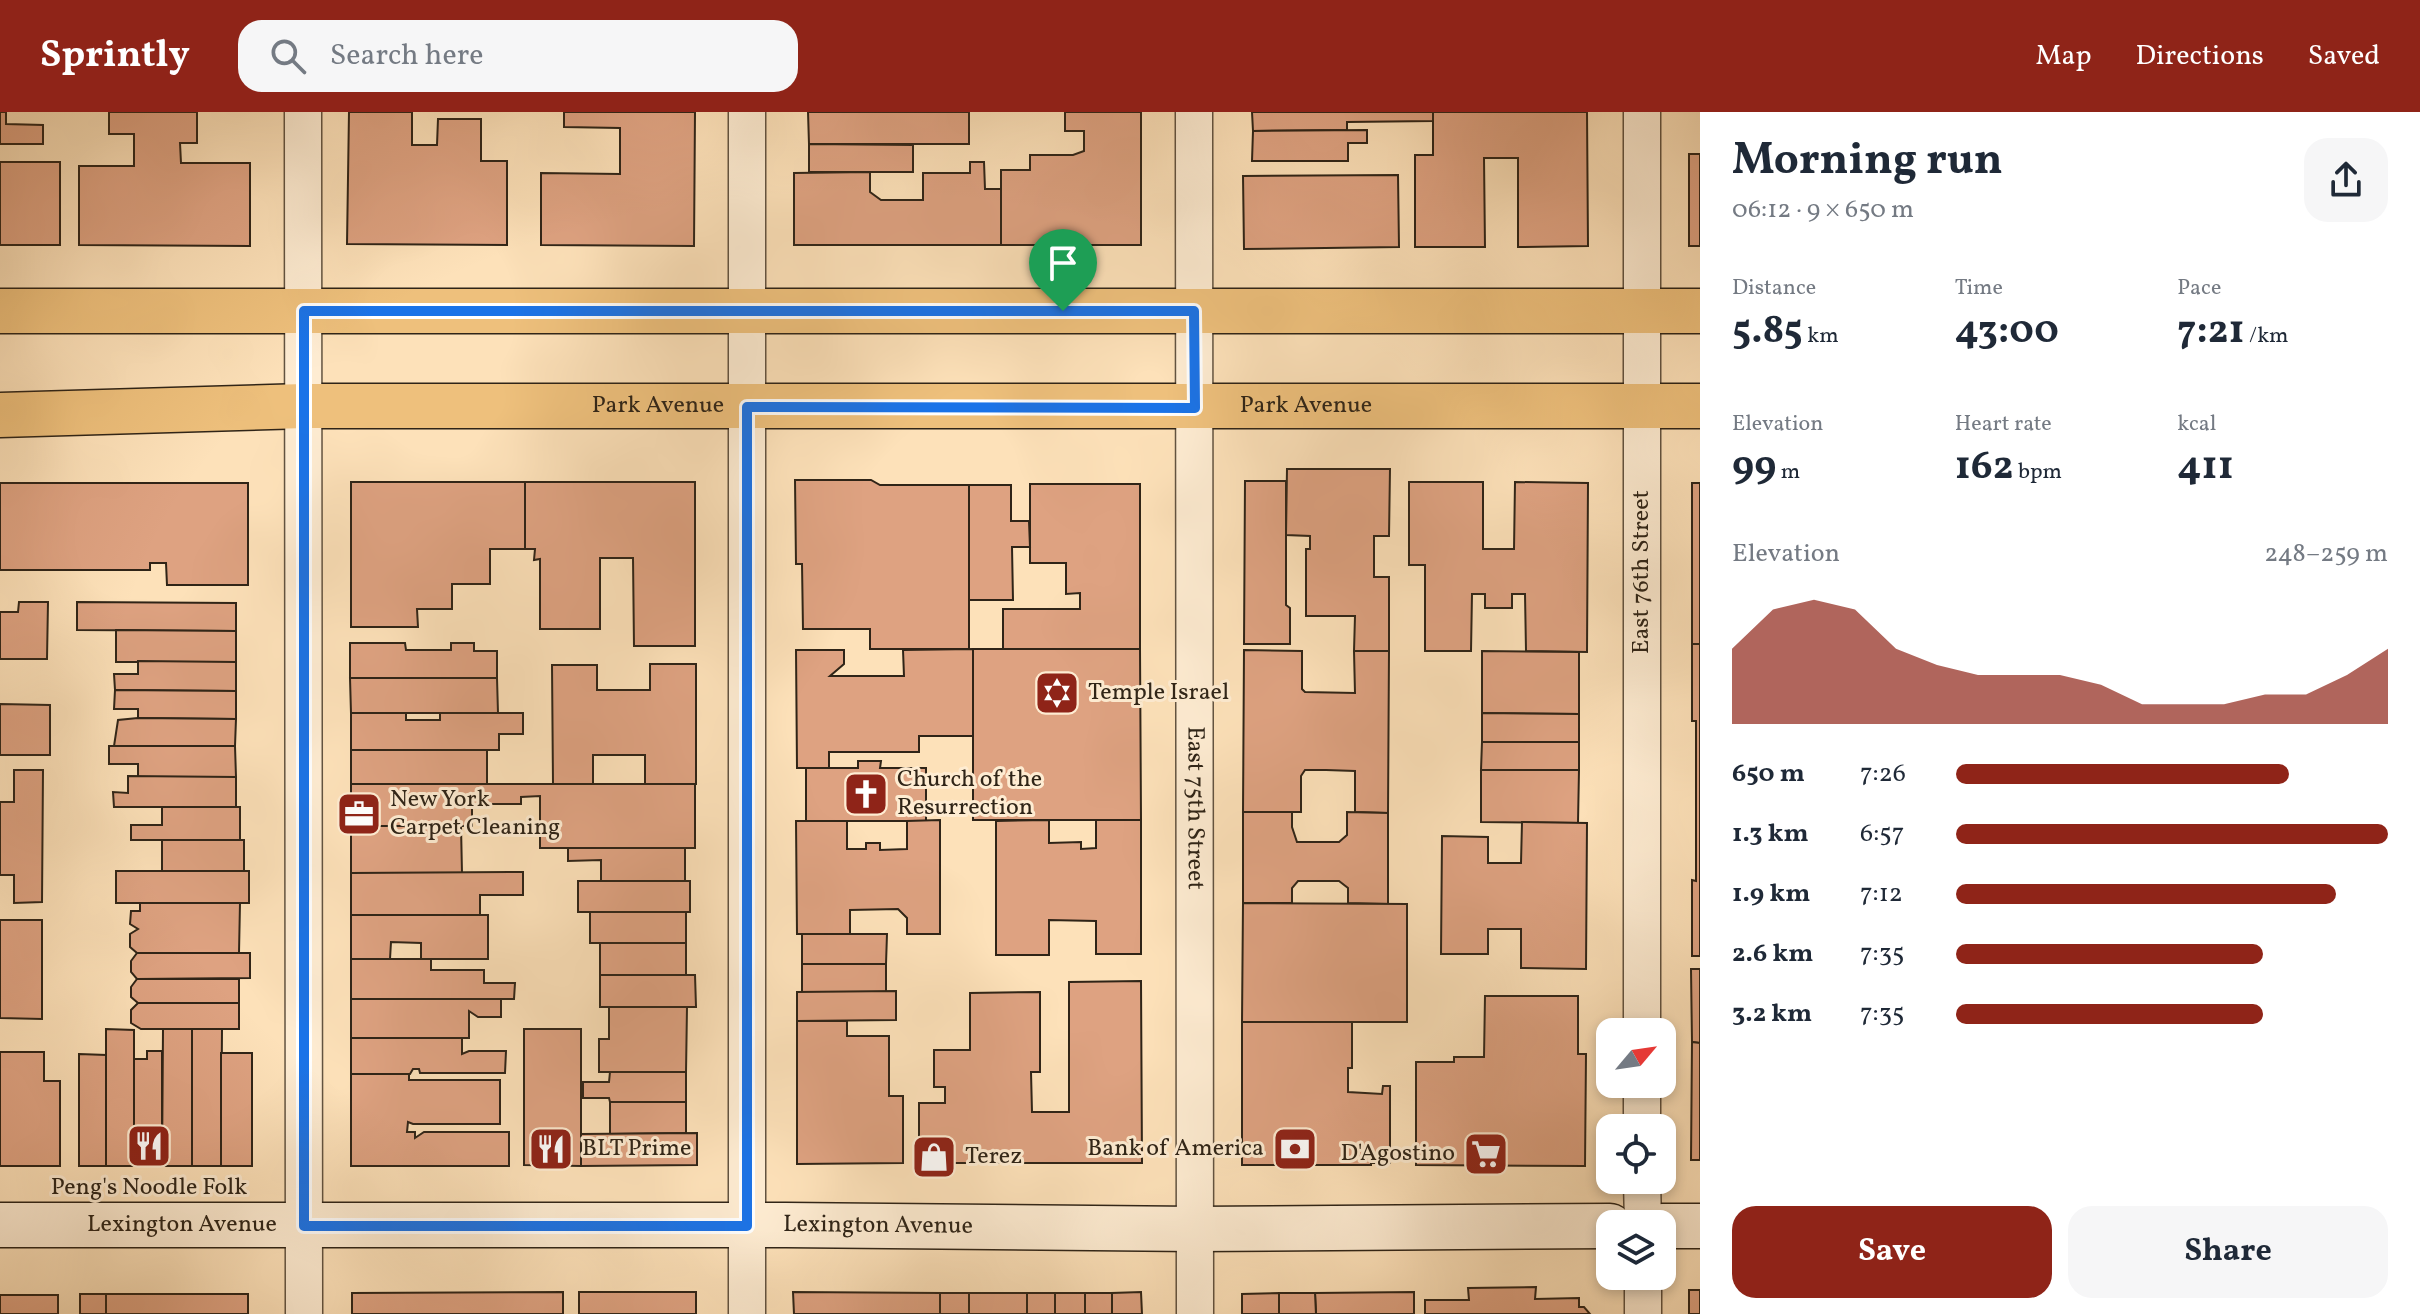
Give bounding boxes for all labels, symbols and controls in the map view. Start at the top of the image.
search box [238,20,798,92]
text: Sprintly [40,30,190,83]
icon: search [266,34,310,78]
text: Search here [330,35,483,77]
text: Map [2036,37,2092,76]
text: Directions [2136,37,2264,76]
text: Saved [2308,37,2380,76]
text: Morning run [1732,131,2003,192]
button: share [2304,138,2388,222]
text: 06:12 · 9 × 650 m [1732,192,1914,228]
pin [1029,229,1097,311]
icon: arrive [1041,241,1085,285]
text: Distance [1732,273,1816,304]
text: Time [1955,273,2003,304]
text: Pace [2177,273,2221,304]
text: 5.85 [1732,304,1803,360]
text: 43:00 [1955,304,2059,360]
text: 7:21 [2177,304,2245,360]
text: km [1803,321,1839,352]
text: /km [2245,321,2289,352]
street label: Park Avenue [592,389,724,423]
street label: Park Avenue [1240,389,1372,423]
text: Elevation [1732,409,1823,440]
text: Heart rate [1955,409,2052,440]
text: kcal [2177,409,2216,440]
text: 99 [1732,440,1776,496]
text: 162 [1955,440,2014,496]
text: 411 [2177,440,2234,496]
text: m [1776,457,1800,488]
text: bpm [2014,457,2062,488]
street label: East 76th Street [1625,490,1659,654]
text: Elevation [1732,536,1840,572]
text: 248–259 m [2264,536,2388,572]
synagogue icon: Temple Israel [1033,669,1081,717]
place label: Temple Israel [1088,676,1229,710]
street label: East 75th Street [1178,726,1212,890]
text: 650 m [1732,756,1805,792]
text: 7:26 [1860,756,1906,792]
place label: Church of the Resurrection [897,763,1042,825]
church icon: Church of the Resurrection [842,770,890,818]
place label: New York Carpet Cleaning [390,783,560,845]
office icon: New York Carpet Cleaning [335,790,383,838]
text: 1.3 km [1732,816,1809,852]
text: 6:57 [1860,816,1904,852]
text: 1.9 km [1732,876,1810,912]
text: 7:12 [1860,876,1903,912]
text: 2.6 km [1732,936,1813,972]
text: 7:35 [1860,936,1905,972]
text: 3.2 km [1732,996,1812,1032]
text: 7:35 [1860,996,1905,1032]
north arrow [1596,1018,1676,1098]
map controls [1596,1018,1676,1290]
button: locate [1596,1114,1676,1194]
restaurant icon: Peng's Noodle Folk [125,1122,173,1170]
restaurant icon: BLT Prime [527,1125,575,1173]
bank icon: Bank of America [1271,1125,1319,1173]
supermarket icon: D'Agostino [1462,1130,1510,1178]
place label: BLT Prime [582,1132,691,1166]
place label: Bank of America [1087,1132,1264,1166]
shop icon: Terez [910,1133,958,1181]
place label: D'Agostino [1340,1137,1455,1171]
place label: Terez [965,1140,1022,1174]
place label: Peng's Noodle Folk [51,1171,247,1205]
button: Save [1732,1206,2052,1298]
button: Share [2068,1206,2388,1298]
street label: Lexington Avenue [87,1208,277,1242]
street label: Lexington Avenue [783,1208,973,1244]
button: layers [1596,1210,1676,1290]

